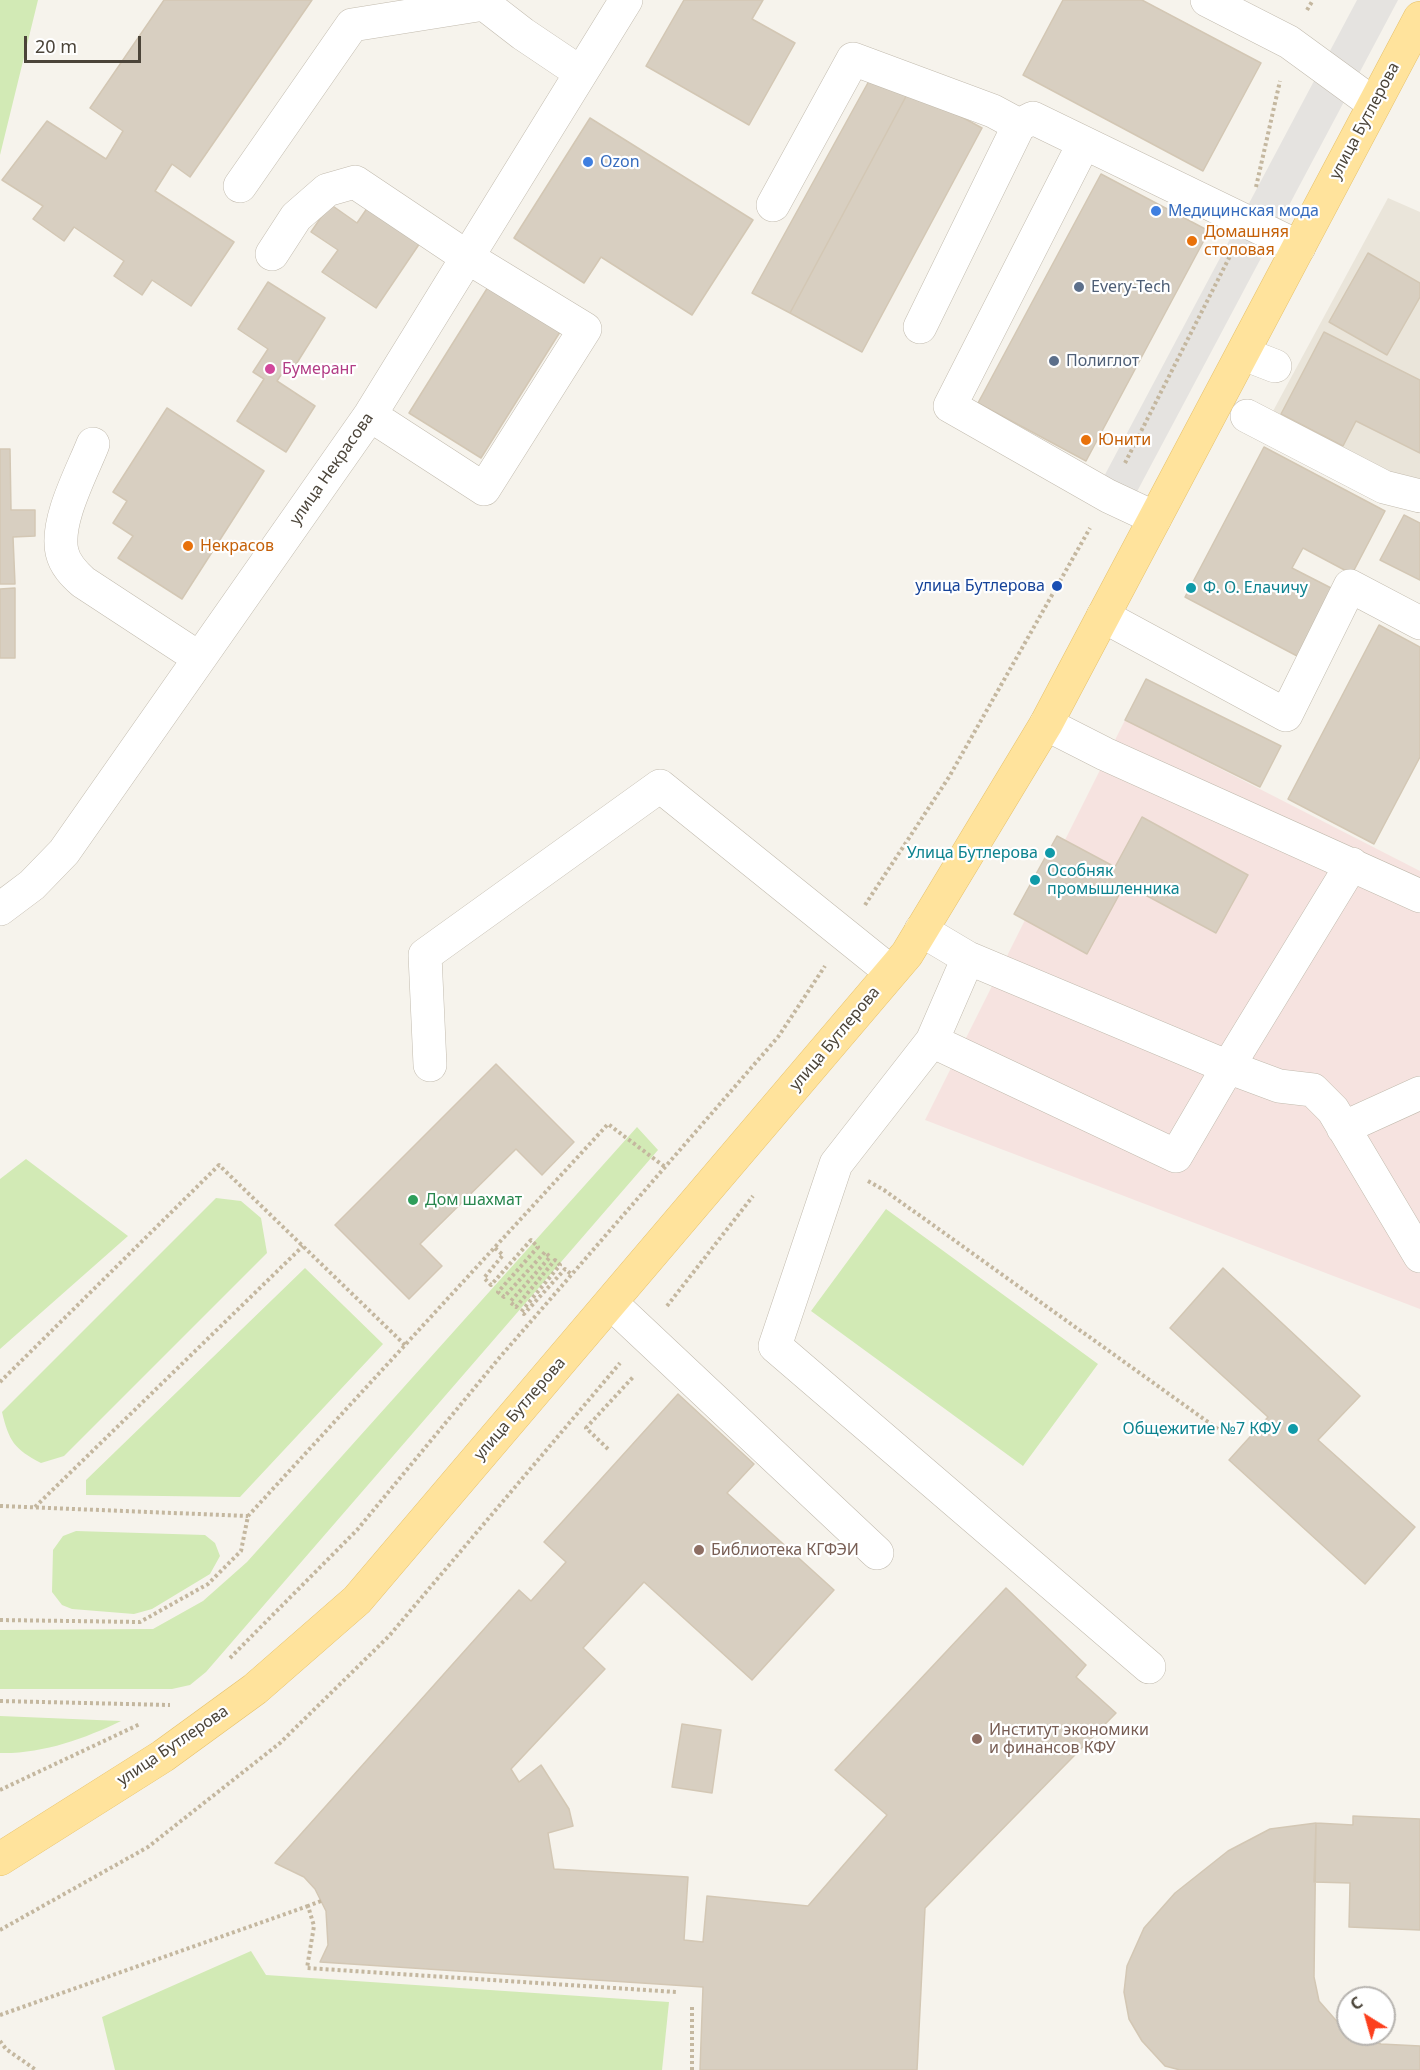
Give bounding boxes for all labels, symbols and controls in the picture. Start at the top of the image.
scale bar [27,24,144,62]
text: 20 m [35,34,77,58]
street label: улица Бутлерова [1326,59,1404,183]
place label: Ozon [600,152,640,172]
marker: Ozon [581,155,595,169]
place label: Медицинская мода [1168,201,1319,221]
marker: Медицинская мода [1149,204,1163,218]
place label: Домашняя столовая [1204,222,1289,260]
marker: Домашняя столовая [1185,234,1199,248]
place label: Every-Tech [1091,277,1171,297]
marker: Every-Tech [1072,280,1086,294]
place label: Полиглот [1066,351,1139,371]
marker: Полиглот [1047,354,1061,368]
place label: Бумеранг [282,359,356,379]
marker: Бумеранг [263,362,277,376]
street label: улица Некрасова [286,409,378,529]
place label: Юнити [1098,430,1151,450]
marker: Юнити [1079,433,1093,447]
place label: Некрасов [200,536,274,556]
marker: Некрасов [181,539,195,553]
place label: улица Бутлерова [915,576,1045,596]
place label: Ф. О. Елачичу [1203,578,1308,598]
marker: улица Бутлерова [1050,579,1064,593]
marker: Ф. О. Елачичу [1184,581,1198,595]
place label: Улица Бутлерова [907,843,1038,863]
marker: Улица Бутлерова [1043,846,1057,860]
place label: Особняк промышленника [1047,861,1180,899]
marker: Особняк промышленника [1028,873,1042,887]
street label: улица Бутлерова [786,983,884,1095]
place label: Дом шахмат [425,1190,522,1210]
marker: Дом шахмат [406,1193,420,1207]
street label: улица Бутлерова [470,1354,570,1464]
place label: Общежитие №7 КФУ [1123,1419,1281,1439]
marker: Общежитие №7 КФУ [1286,1422,1300,1436]
place label: Библиотека КГФЭИ [711,1540,859,1560]
marker: Библиотека КГФЭИ [692,1543,706,1557]
street label: улица Бутлерова [114,1702,232,1790]
place label: Институт экономики и финансов КФУ [989,1720,1149,1758]
marker: Институт экономики и финансов КФУ [970,1732,984,1746]
north arrow [1336,1986,1396,2046]
text: С [1346,1991,1367,2015]

